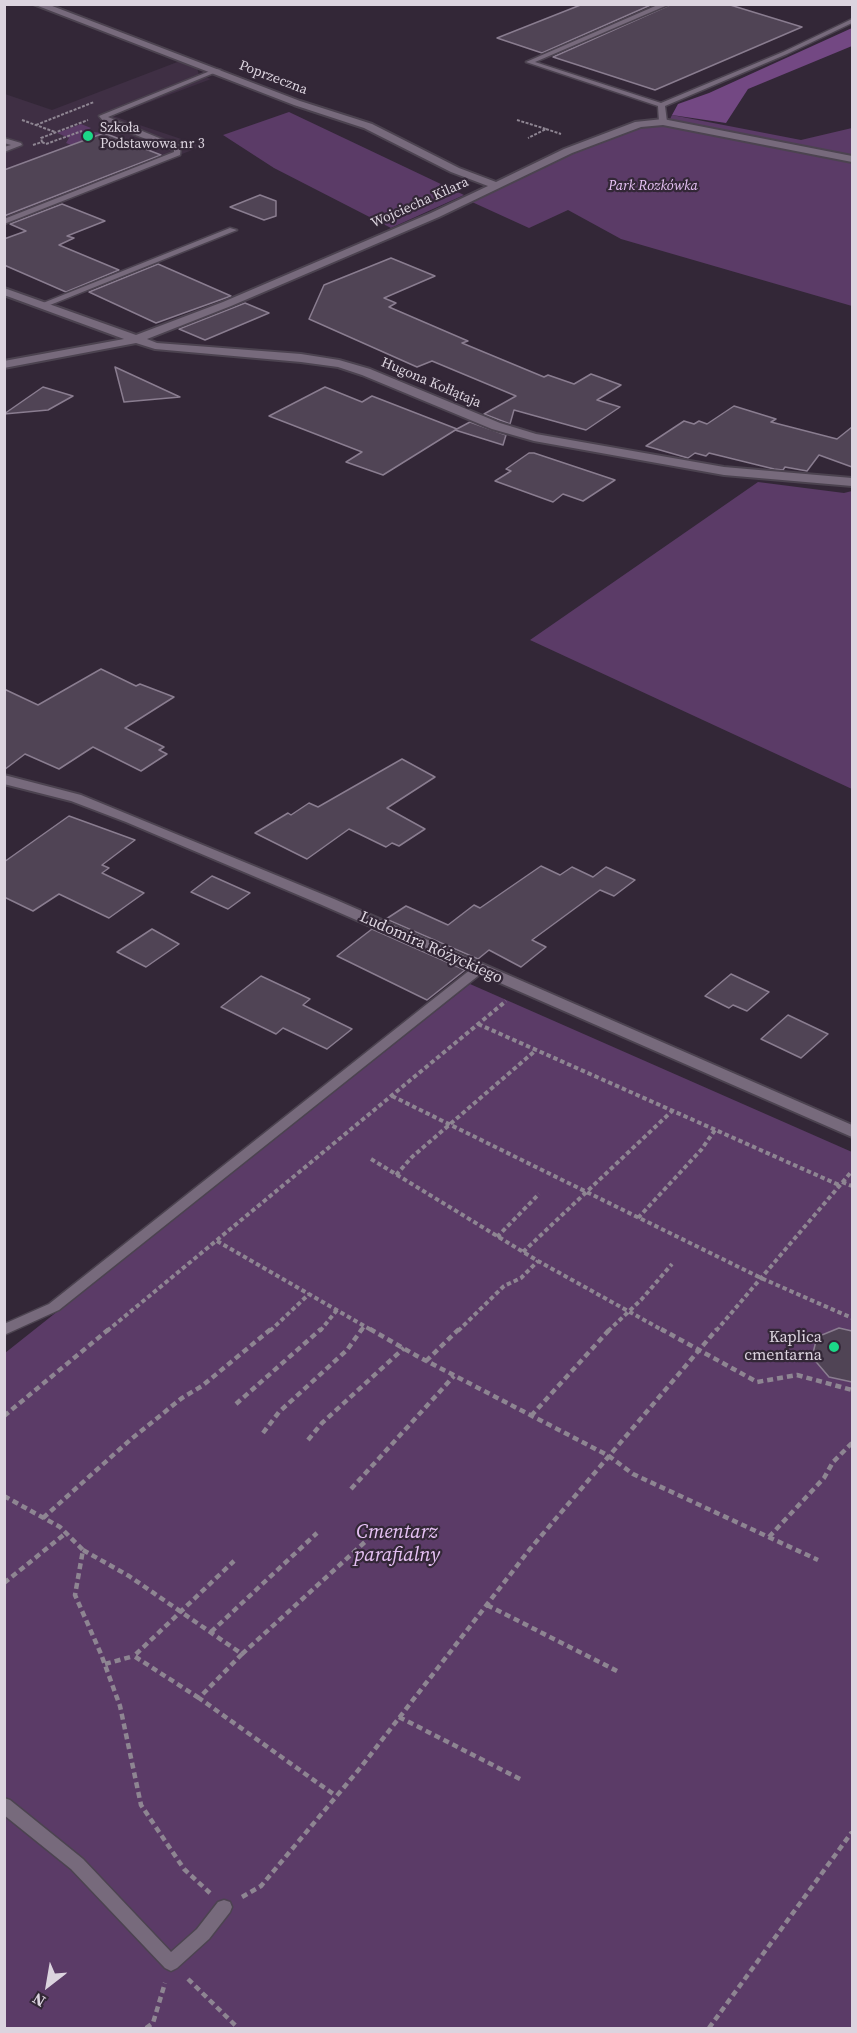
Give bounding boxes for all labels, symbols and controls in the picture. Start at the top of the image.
street label: Poprzeczna [236,57,310,99]
place label: Szkoła Podstawowa nr 3 [100,120,205,152]
marker: Szkoła Podstawowa nr 3 [81,129,95,143]
street label: Wojciecha Kilara [369,174,471,232]
park label: Park Rozkówka [608,178,698,194]
street label: Hugona Kołłątaja [378,354,484,412]
street label: Ludomira Różyckiego [357,908,505,988]
place label: Kaplica cmentarna [744,1328,822,1366]
marker: Kaplica cmentarna [827,1340,841,1354]
park label: Cmentarz parafialny [354,1521,440,1568]
north arrow [18,1955,78,2015]
text: N [28,1988,49,2013]

